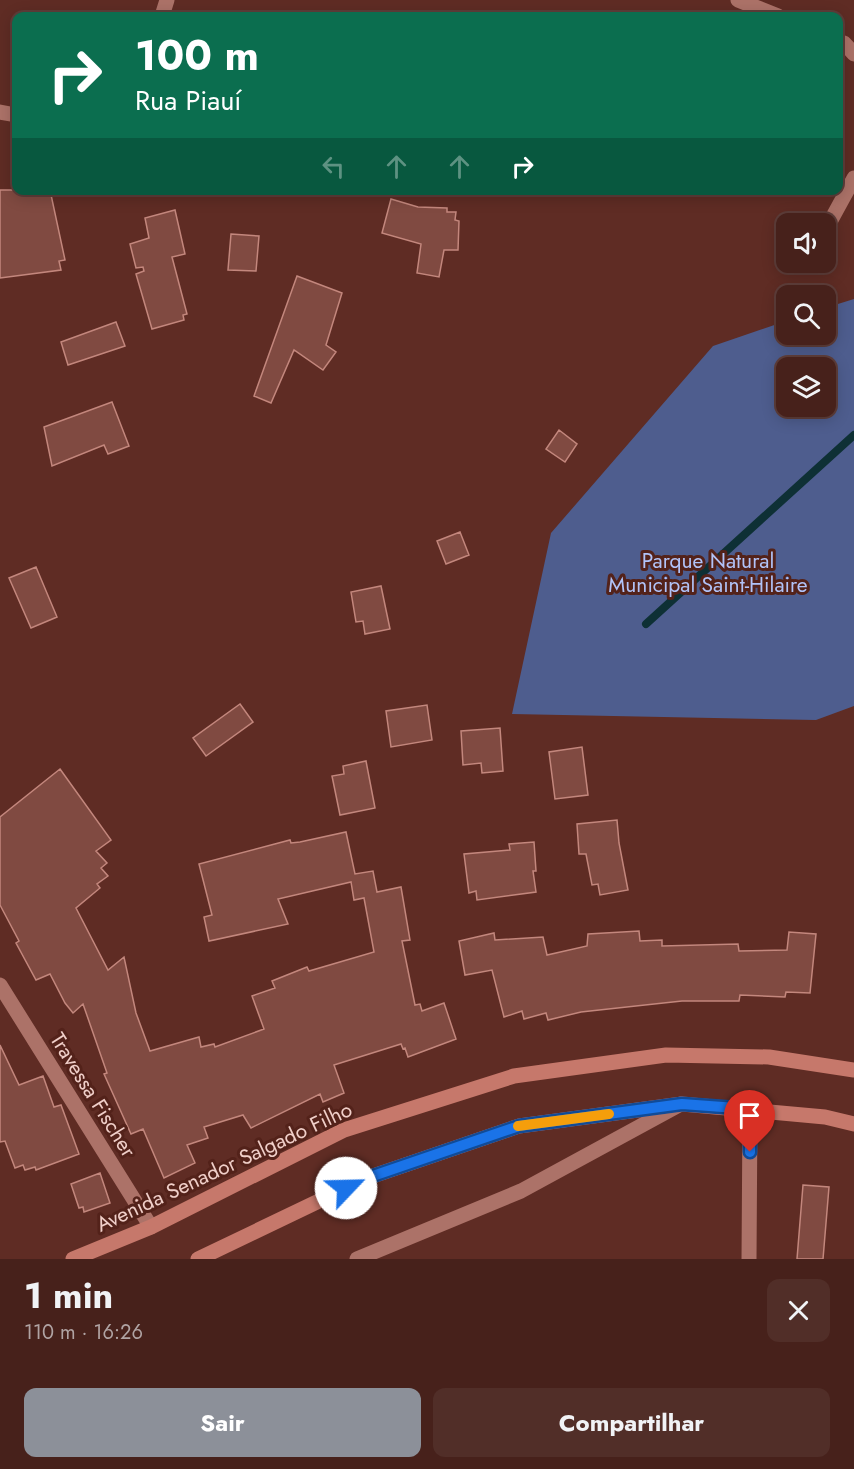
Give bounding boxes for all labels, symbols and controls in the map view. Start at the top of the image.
text: 100 m [135,25,259,86]
icon: right [36,36,114,114]
text: Rua Piauí [135,81,241,120]
icon: left [317,150,350,183]
icon: ahead [380,150,413,183]
icon: ahead [443,150,476,183]
icon: right [506,150,539,183]
map controls [776,213,836,417]
button: sound [776,213,836,273]
button: search [776,285,836,345]
button: layers [776,357,836,417]
park label: Parque Natural Municipal Saint-Hilaire [608,546,808,600]
street label: Travessa Fischer [43,1027,144,1164]
pin [724,1090,775,1152]
street label: Avenida Senador Salgado Filho [91,1094,357,1240]
icon: arrive [733,1099,766,1132]
position arrow [314,1156,378,1220]
text: 1 min [24,1269,113,1321]
button: close [767,1279,830,1342]
text: 110 m · 16:26 [24,1318,143,1347]
button: Sair [24,1388,421,1457]
button: Compartilhar [433,1388,830,1457]

